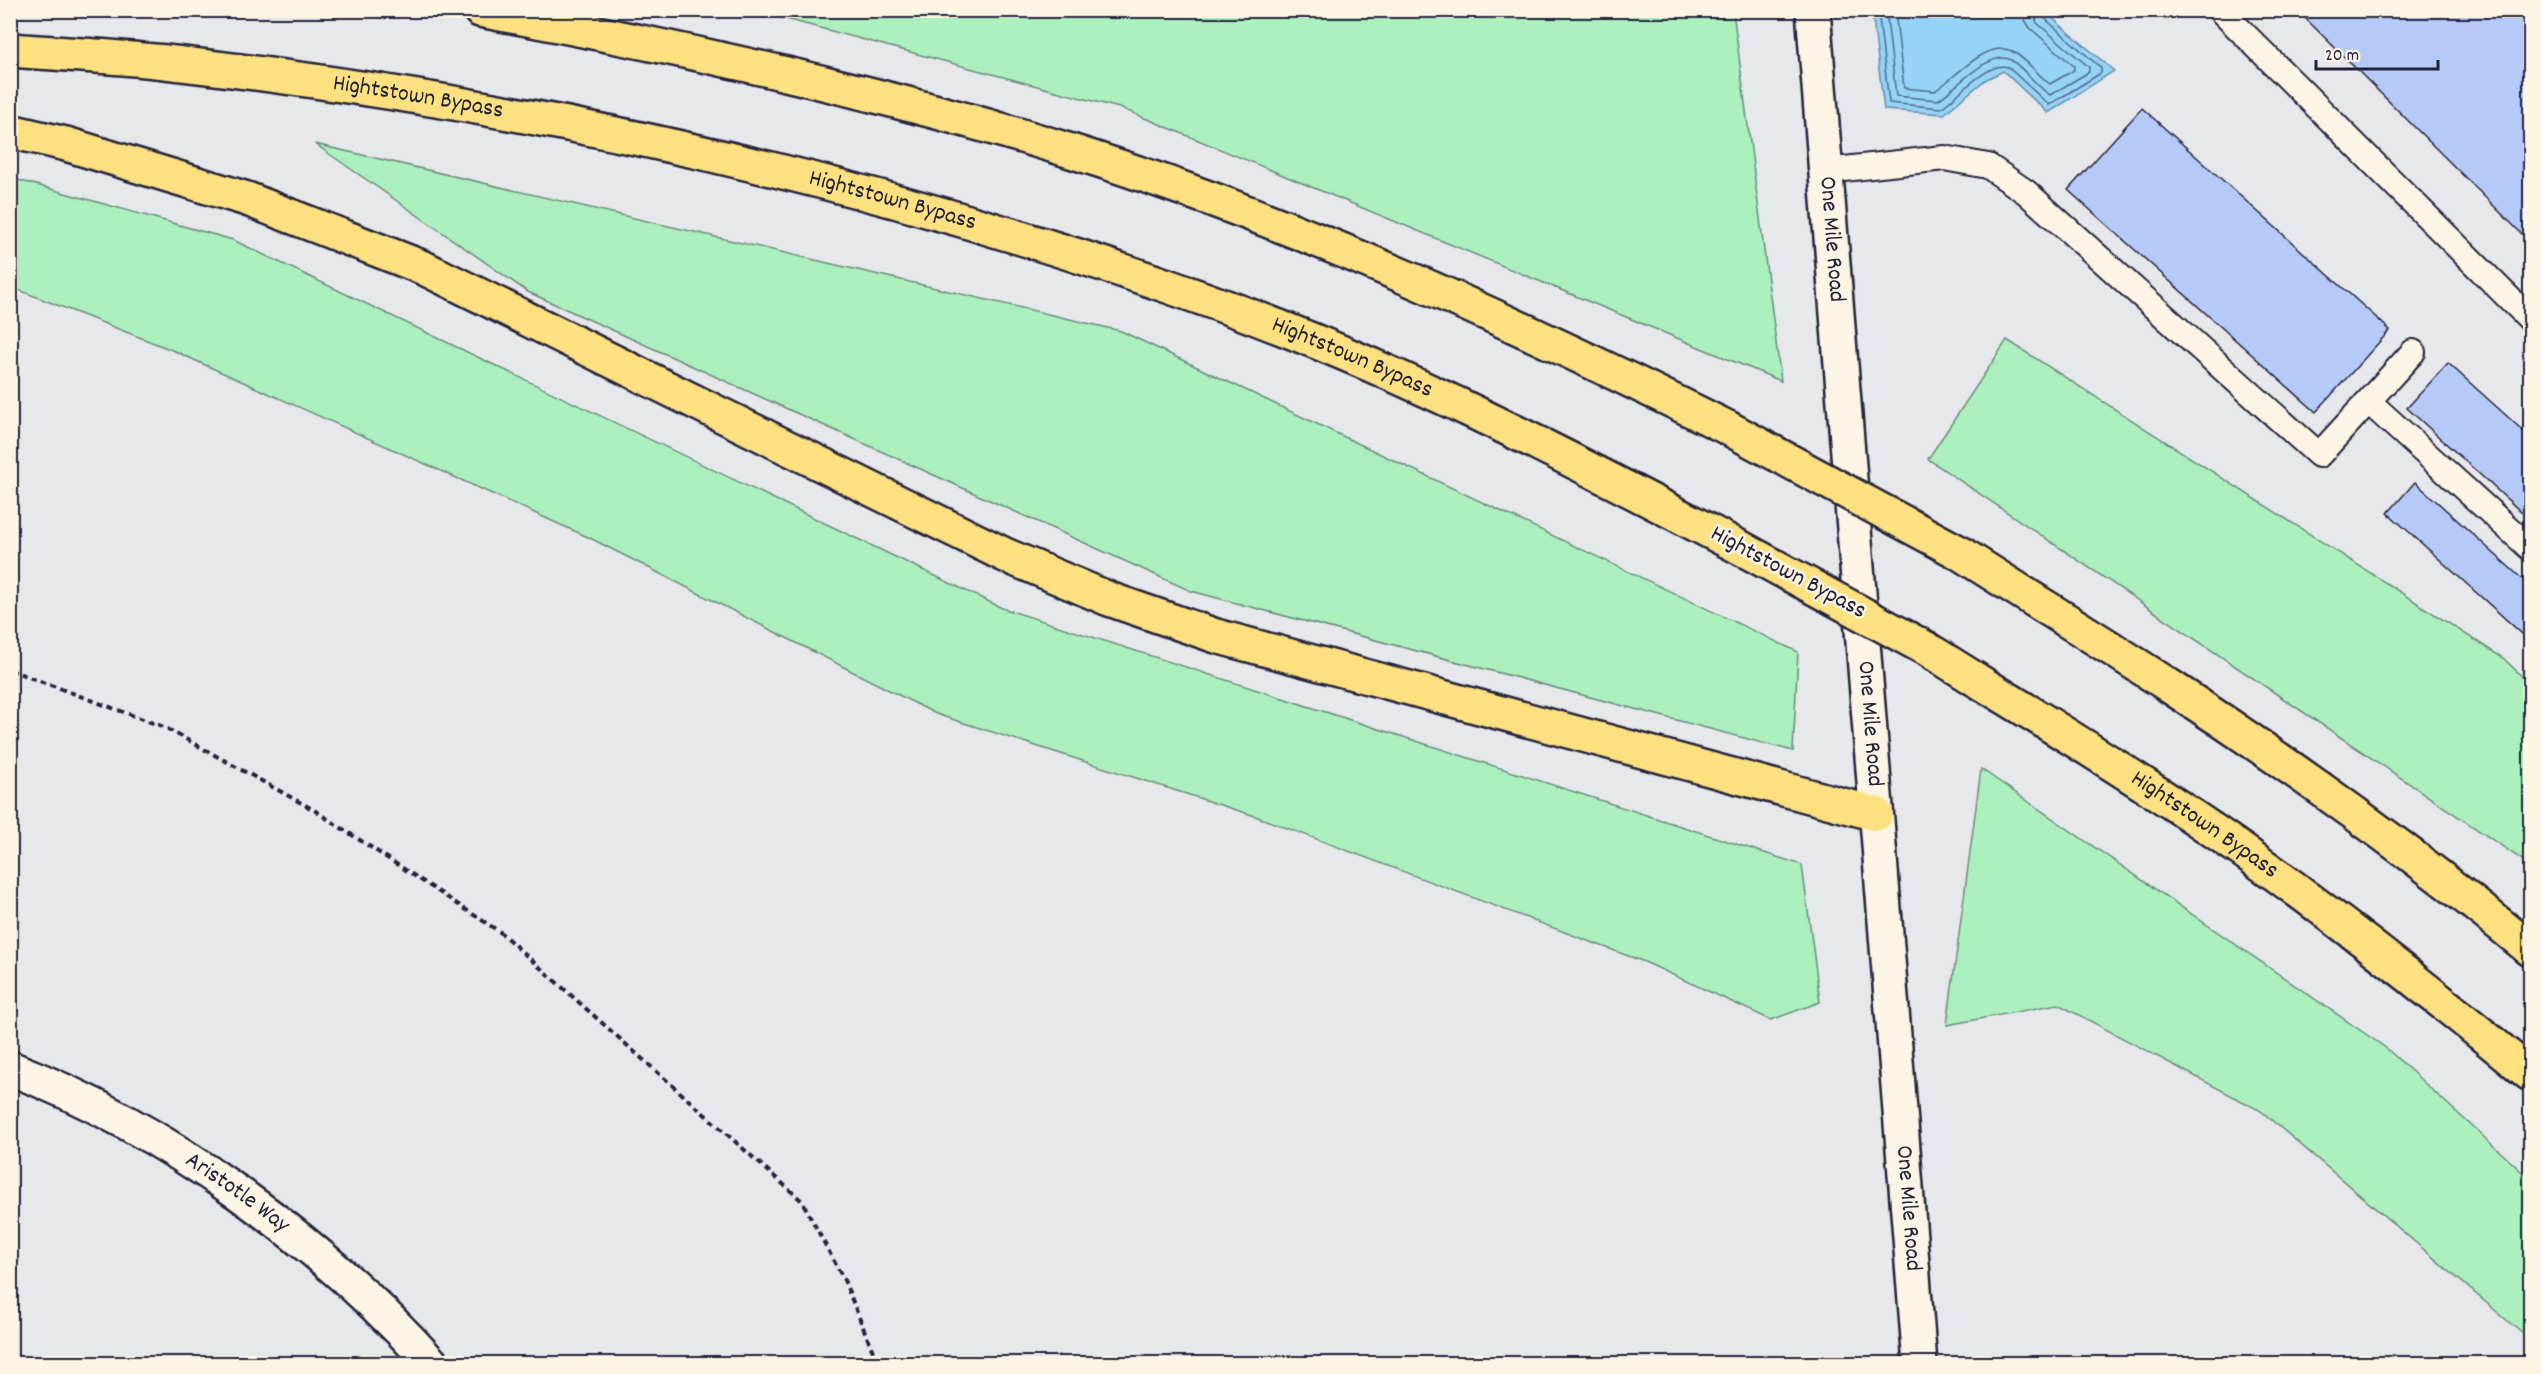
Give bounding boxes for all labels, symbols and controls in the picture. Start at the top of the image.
scale bar [2316,33,2438,71]
text: 20 m [2325,44,2359,69]
street label: Hightstown Bypass [330,67,506,129]
street label: Hightstown Bypass [805,162,980,240]
street label: One Mile Road [1809,175,1853,303]
street label: Hightstown Bypass [1266,309,1438,408]
street label: Hightstown Bypass [1704,518,1872,628]
street label: One Mile Road [1847,660,1891,788]
street label: Hightstown Bypass [2124,763,2285,888]
street label: Aristotle Way [178,1144,298,1243]
street label: One Mile Road [1886,1144,1930,1272]

